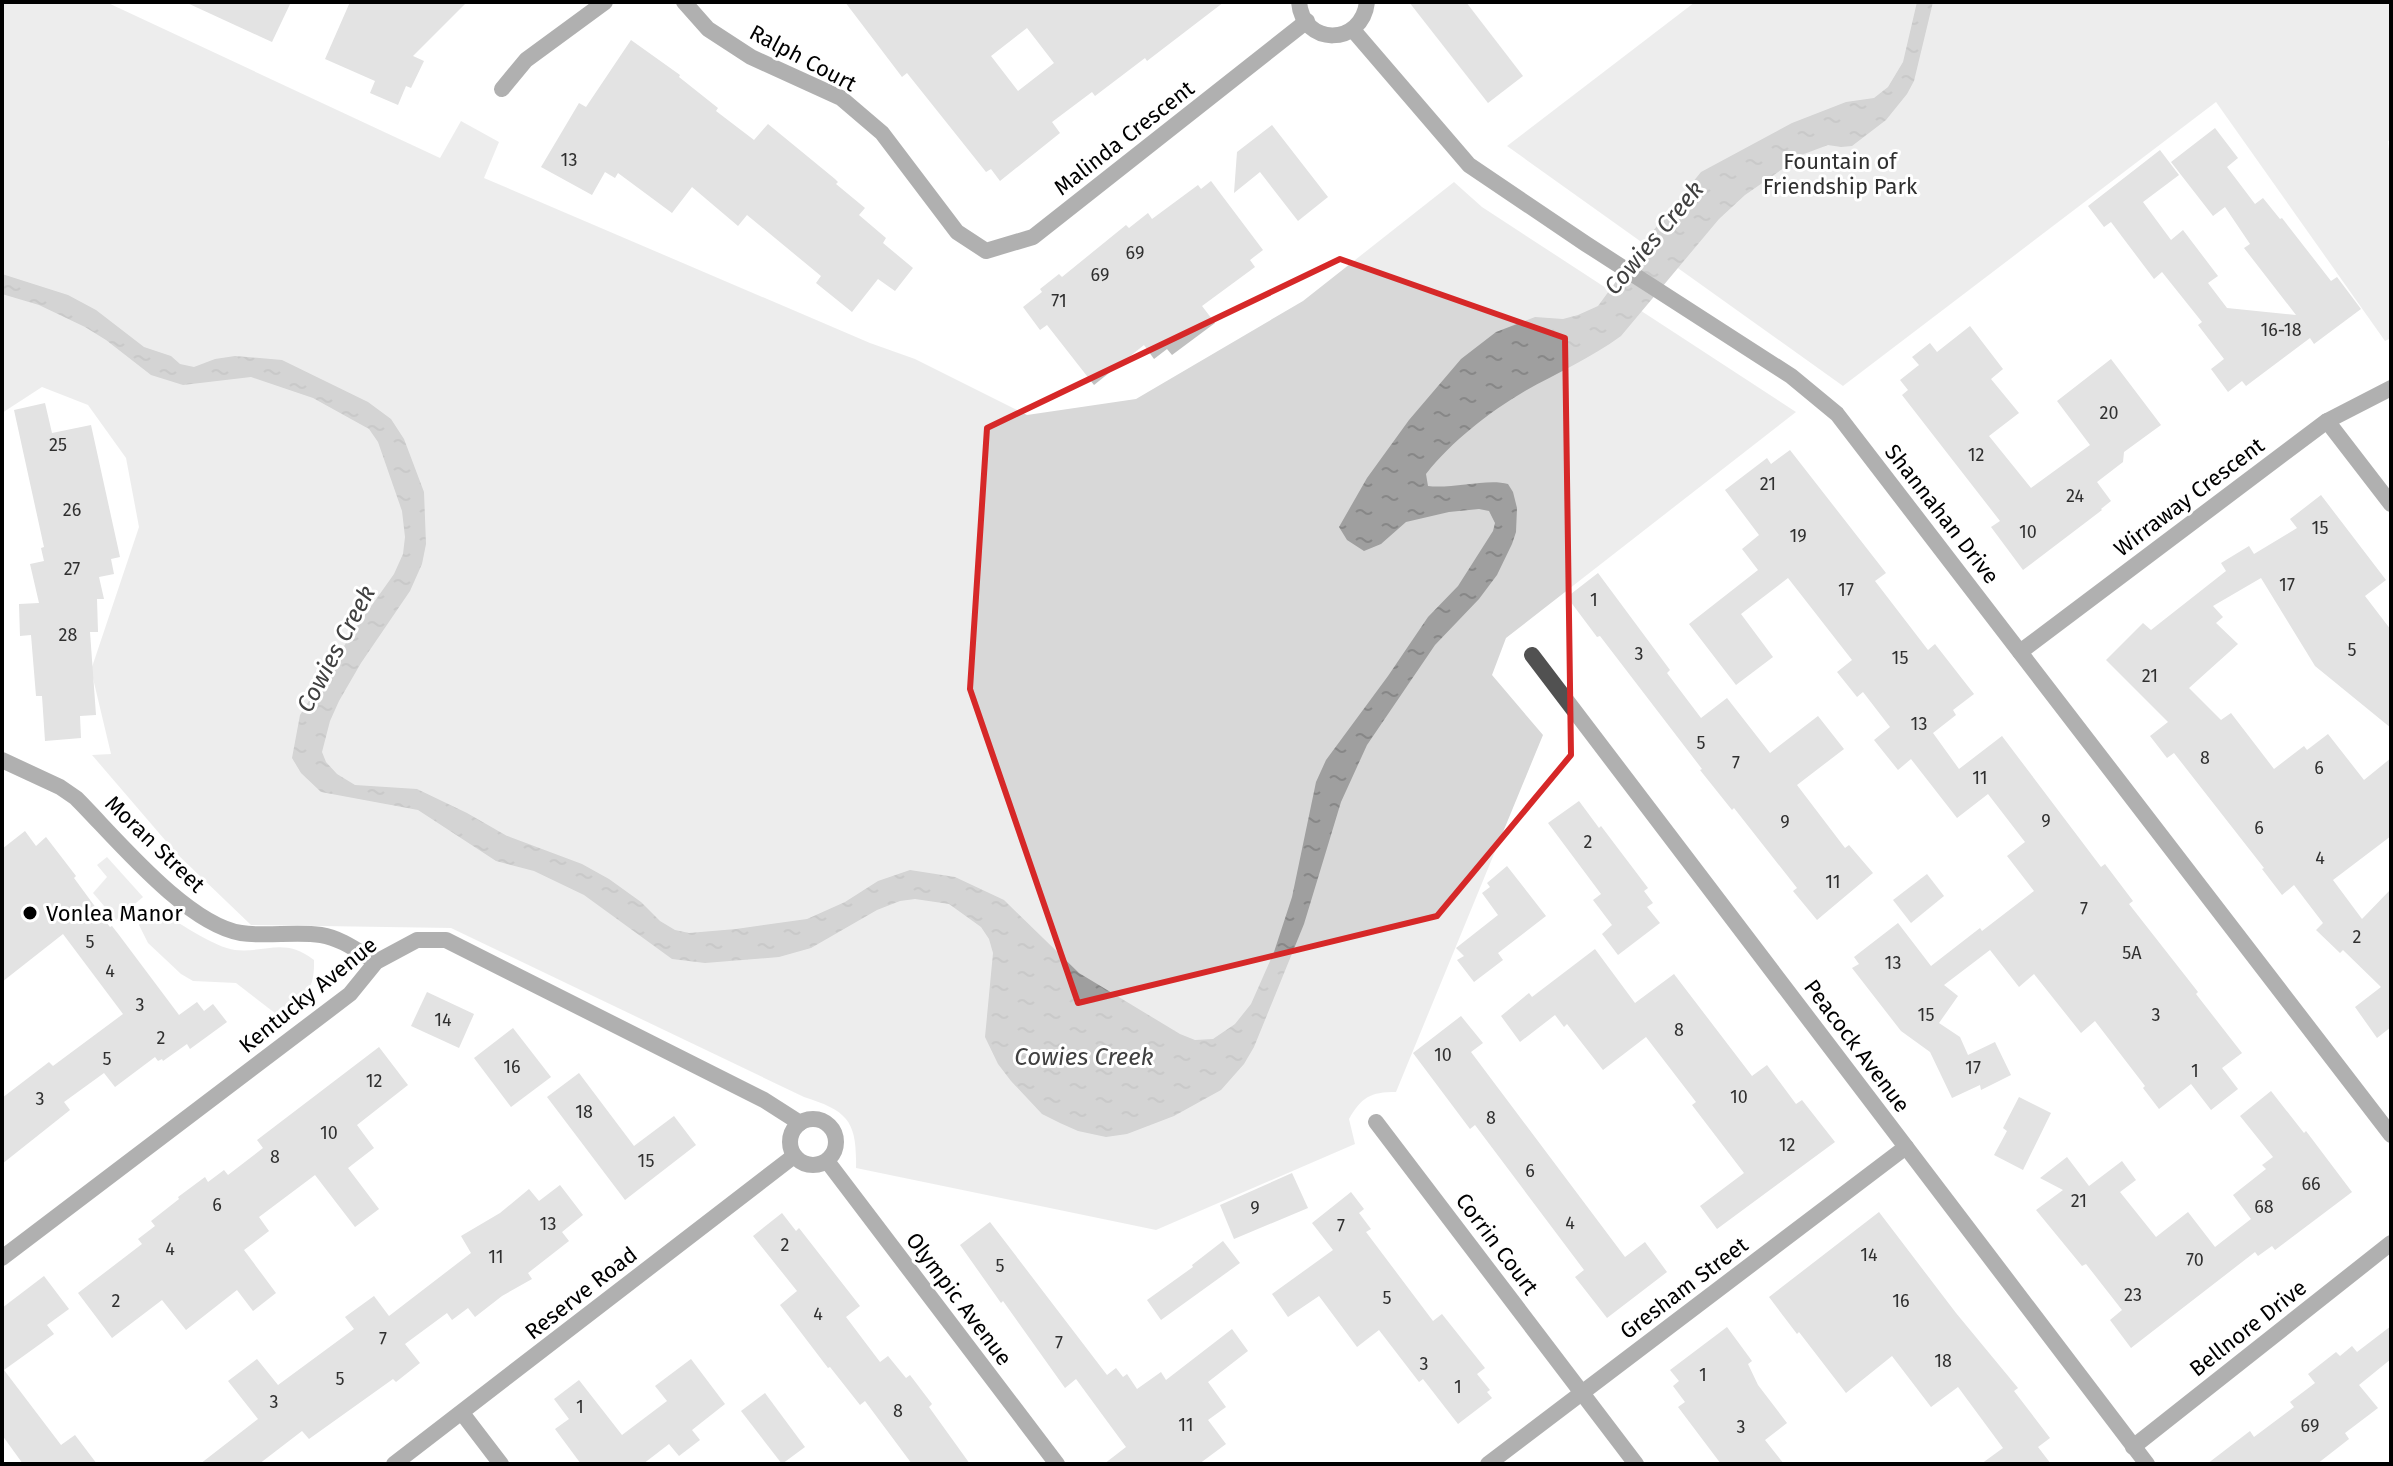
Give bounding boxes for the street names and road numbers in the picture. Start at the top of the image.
street label: Ralph Court [745,19,861,97]
street label: Malinda Crescent [1049,75,1199,201]
street label: Wirraway Crescent [2108,432,2270,562]
street label: Shannahan Drive [1879,439,2005,589]
street label: Moran Street [100,790,210,898]
street label: Kentucky Avenue [234,931,382,1059]
street label: Peacock Avenue [1798,974,1916,1118]
street label: Corrin Court [1450,1188,1544,1300]
street label: Olympic Avenue [900,1227,1018,1371]
street label: Gresham Street [1615,1231,1753,1345]
street label: Reserve Road [519,1241,643,1345]
street label: Bellnore Drive [2184,1274,2312,1382]

